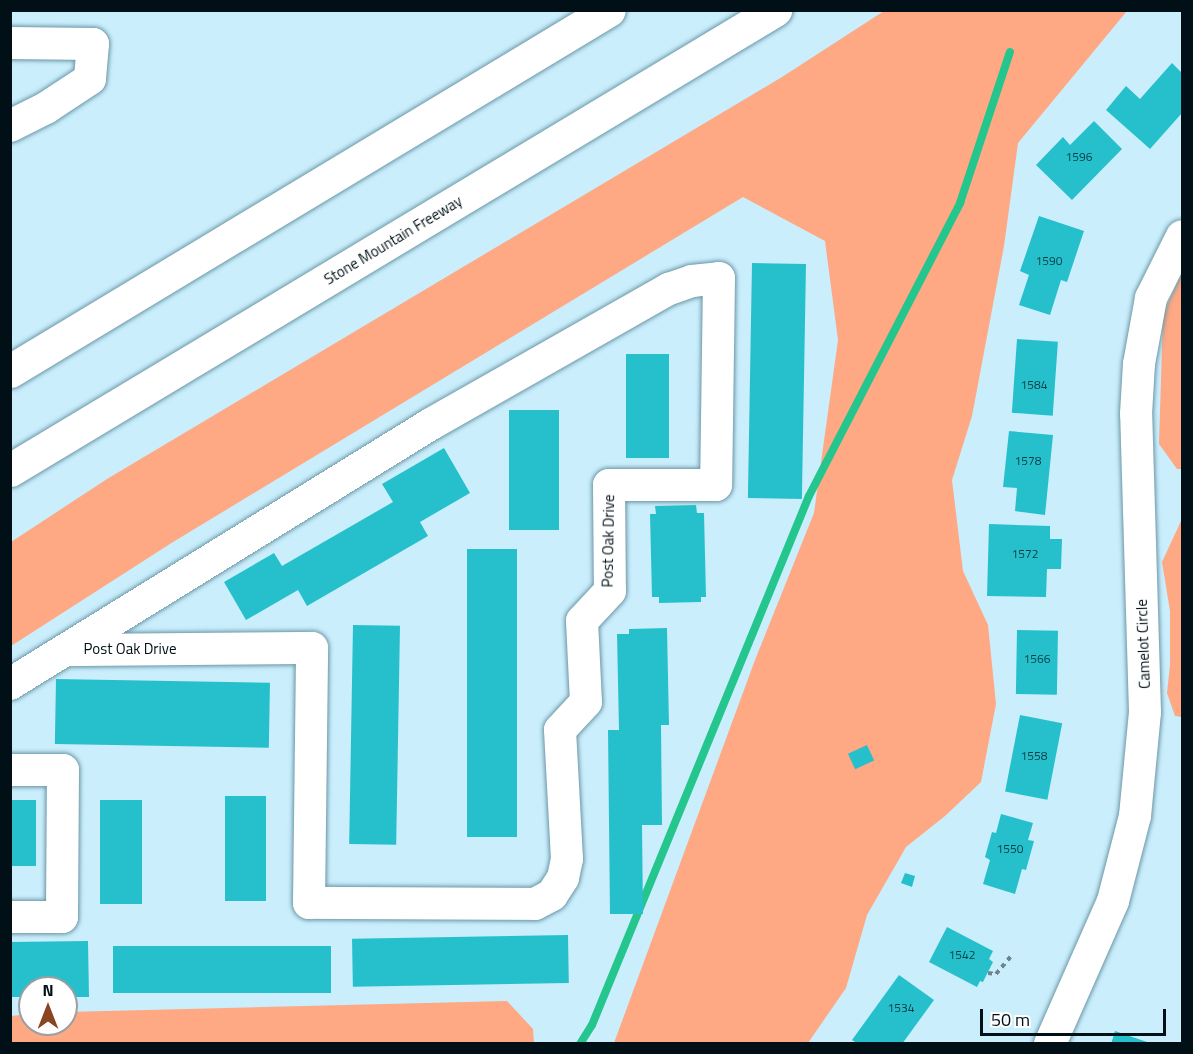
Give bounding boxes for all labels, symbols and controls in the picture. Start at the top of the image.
house number: 1596 [1066,150,1092,164]
street label: Stone Mountain Freeway [321,192,465,288]
house number: 1590 [1036,254,1062,268]
house number: 1584 [1021,378,1047,392]
house number: 1578 [1015,454,1041,468]
street label: Post Oak Drive [598,494,618,588]
house number: 1572 [1012,547,1038,561]
street label: Camelot Circle [1132,599,1154,689]
street label: Post Oak Drive [84,640,176,658]
house number: 1566 [1024,652,1050,666]
house number: 1558 [1021,749,1047,763]
house number: 1550 [997,842,1023,856]
house number: 1542 [949,948,975,962]
north arrow [18,976,78,1036]
text: N [42,978,54,1002]
scale bar [983,997,1169,1035]
house number: 1534 [888,1001,914,1015]
text: 50 m [991,1006,1030,1033]

